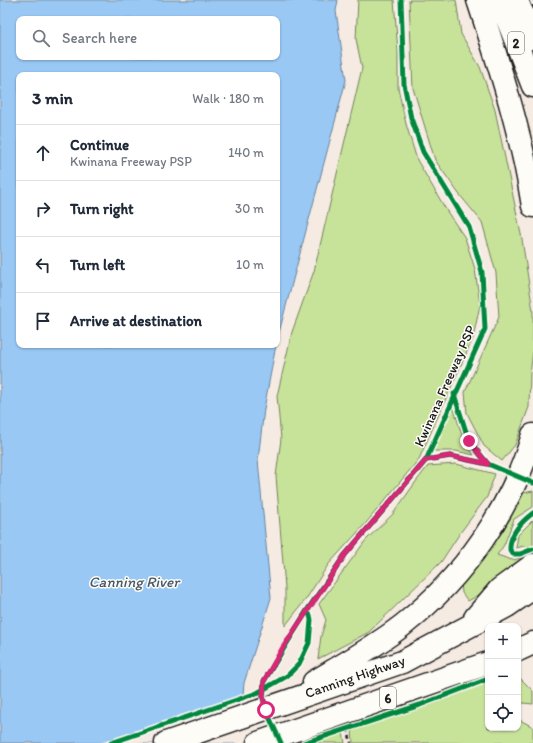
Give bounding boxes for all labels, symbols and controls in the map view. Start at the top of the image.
search box [16,16,280,60]
icon: search [30,27,52,49]
text: Search here [62,29,137,47]
road number: 2 [508,32,524,54]
text: 3 min [32,88,73,108]
text: Walk · 180 m [192,91,264,106]
text: Continue [70,136,129,154]
icon: ahead [32,142,54,164]
text: 140 m [228,145,264,160]
text: Kwinana Freeway PSP [70,154,192,169]
icon: right [32,198,54,220]
text: Turn right [70,200,134,218]
text: 30 m [235,201,264,216]
icon: left [32,254,54,276]
text: Turn left [70,256,125,274]
text: 10 m [236,257,264,272]
icon: arrive [32,310,54,332]
text: Arrive at destination [70,312,202,330]
street label: Kwinana Freeway PSP [411,323,479,449]
route end [460,432,478,450]
water label: Canning River [89,573,181,591]
map controls [485,623,521,731]
button: + [485,623,521,659]
street label: Canning Highway [303,652,408,702]
button: − [485,659,521,695]
road number: 6 [380,687,396,709]
button: locate [485,695,521,731]
route start [257,701,275,719]

